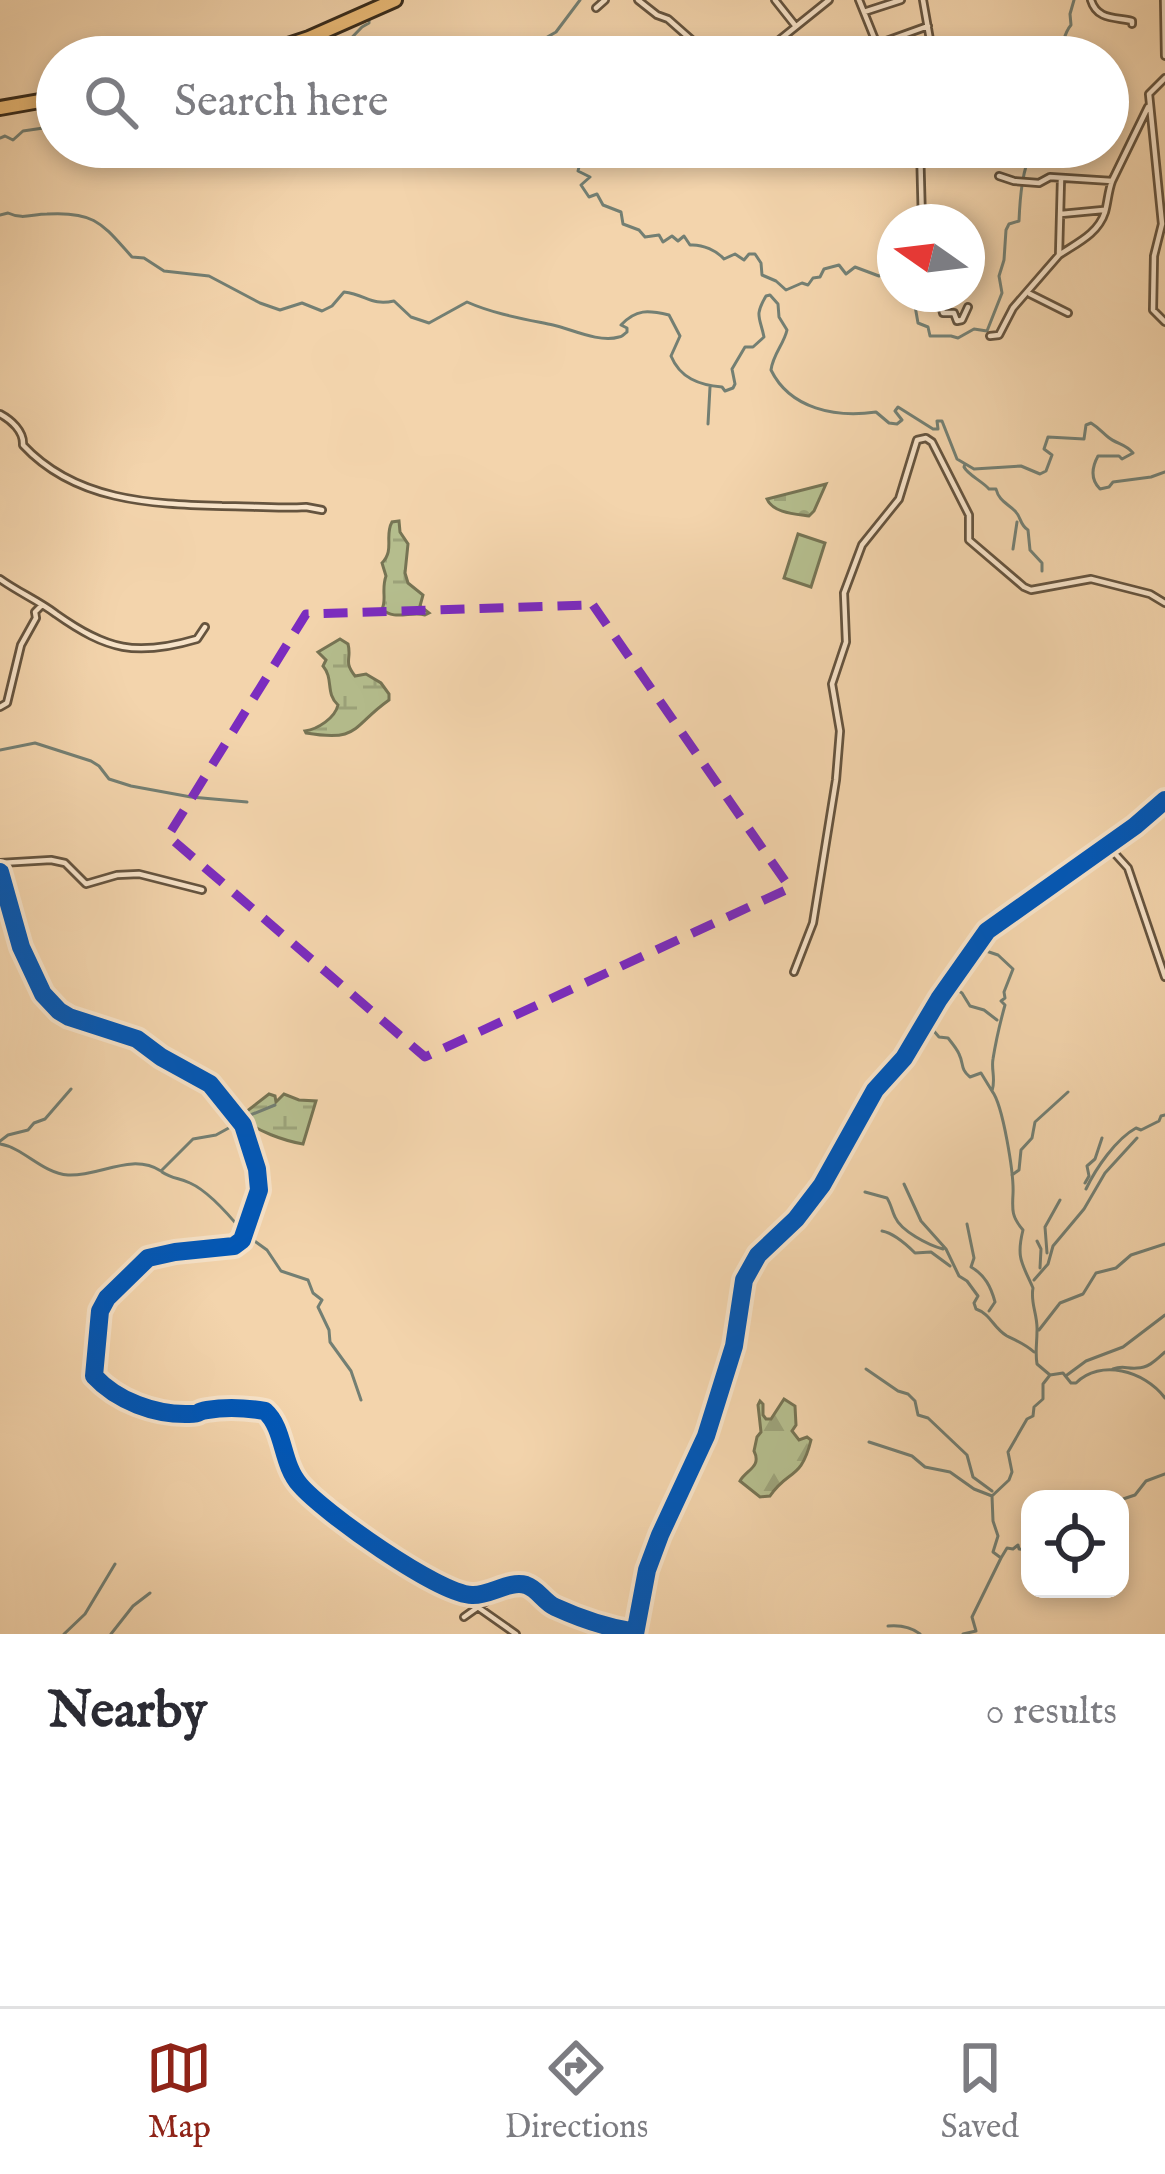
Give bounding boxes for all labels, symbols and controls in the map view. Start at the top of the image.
search box [36,36,1129,168]
icon: search [78,69,144,135]
text: Search here [174,74,388,131]
north arrow [877,204,985,312]
map controls [1021,1490,1129,1598]
button: locate [1021,1490,1129,1598]
text: Nearby [48,1680,207,1745]
text: 0 results [985,1688,1117,1737]
tab: Map [146,2035,212,2149]
tab: Directions [505,2035,648,2149]
tab: Saved [941,2035,1019,2149]

